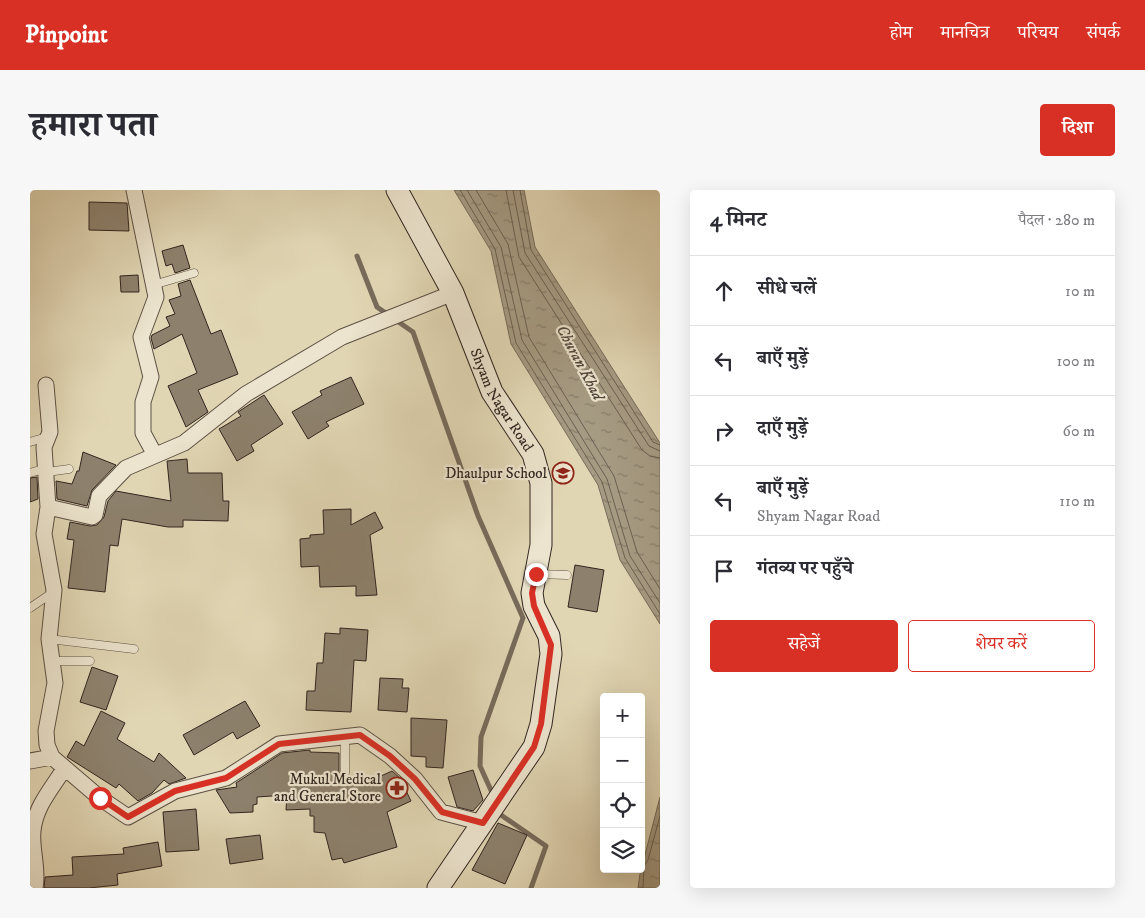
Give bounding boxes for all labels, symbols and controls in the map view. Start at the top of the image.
text: Pinpoint [25,20,108,50]
text: होम [890,22,913,44]
text: मानचित्र [941,22,989,44]
text: परिचय [1017,22,1058,44]
text: संपर्क [1086,22,1120,44]
text: हमारा पता [30,104,157,148]
button: दिशा [1040,104,1115,156]
text: 4 मिनट [710,207,766,233]
text: पैदल · 280 m [1018,210,1095,230]
icon: ahead [710,277,738,305]
text: सीधे चलें [757,277,816,300]
text: 10 m [1065,281,1095,301]
water label: Churan Khad [552,321,609,406]
street label: Shyam Nagar Road [466,346,538,456]
icon: left [710,347,738,375]
text: बाएँ मुड़ें [757,347,808,370]
text: 100 m [1057,351,1095,371]
icon: right [710,417,738,445]
text: दाएँ मुड़ें [757,417,808,440]
text: 60 m [1063,421,1095,441]
school or university icon: Dhaulpur School [551,461,575,485]
place label: Dhaulpur School [445,464,547,483]
text: बाएँ मुड़ें [757,477,808,500]
icon: left [710,487,738,515]
text: 110 m [1059,491,1095,511]
text: Shyam Nagar Road [757,506,880,526]
icon: arrive [710,557,738,585]
text: गंतव्य पर पहुँचे [757,557,853,580]
route end [525,563,548,586]
button: सहेजें [710,620,898,672]
button: शेयर करें [908,620,1095,672]
map controls [600,693,645,873]
button: + [600,693,645,738]
button: − [600,738,645,783]
place label: Mukul Medical and General Store [274,770,381,806]
pharmacy icon: Mukul Medical and General Store [385,776,409,800]
button: locate [600,783,645,828]
route start [89,787,112,810]
button: layers [600,828,645,873]

